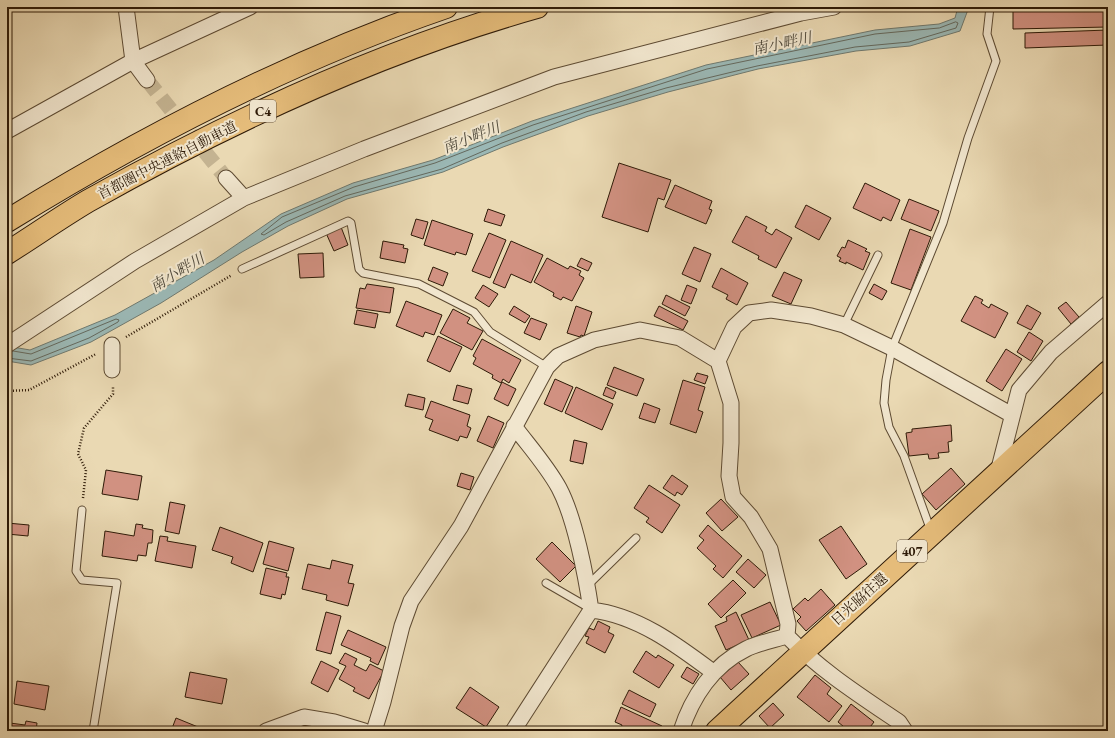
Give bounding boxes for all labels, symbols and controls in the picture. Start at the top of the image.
water label: 南小畔川 [751,27,815,59]
road number: C4 [250,100,276,122]
water label: 南小畔川 [440,116,504,157]
street label: 首都圏中央連絡自動車道 [94,117,240,203]
water label: 南小畔川 [146,247,209,296]
road number: 407 [897,540,927,562]
street label: 日光脇往還 [827,569,891,629]

